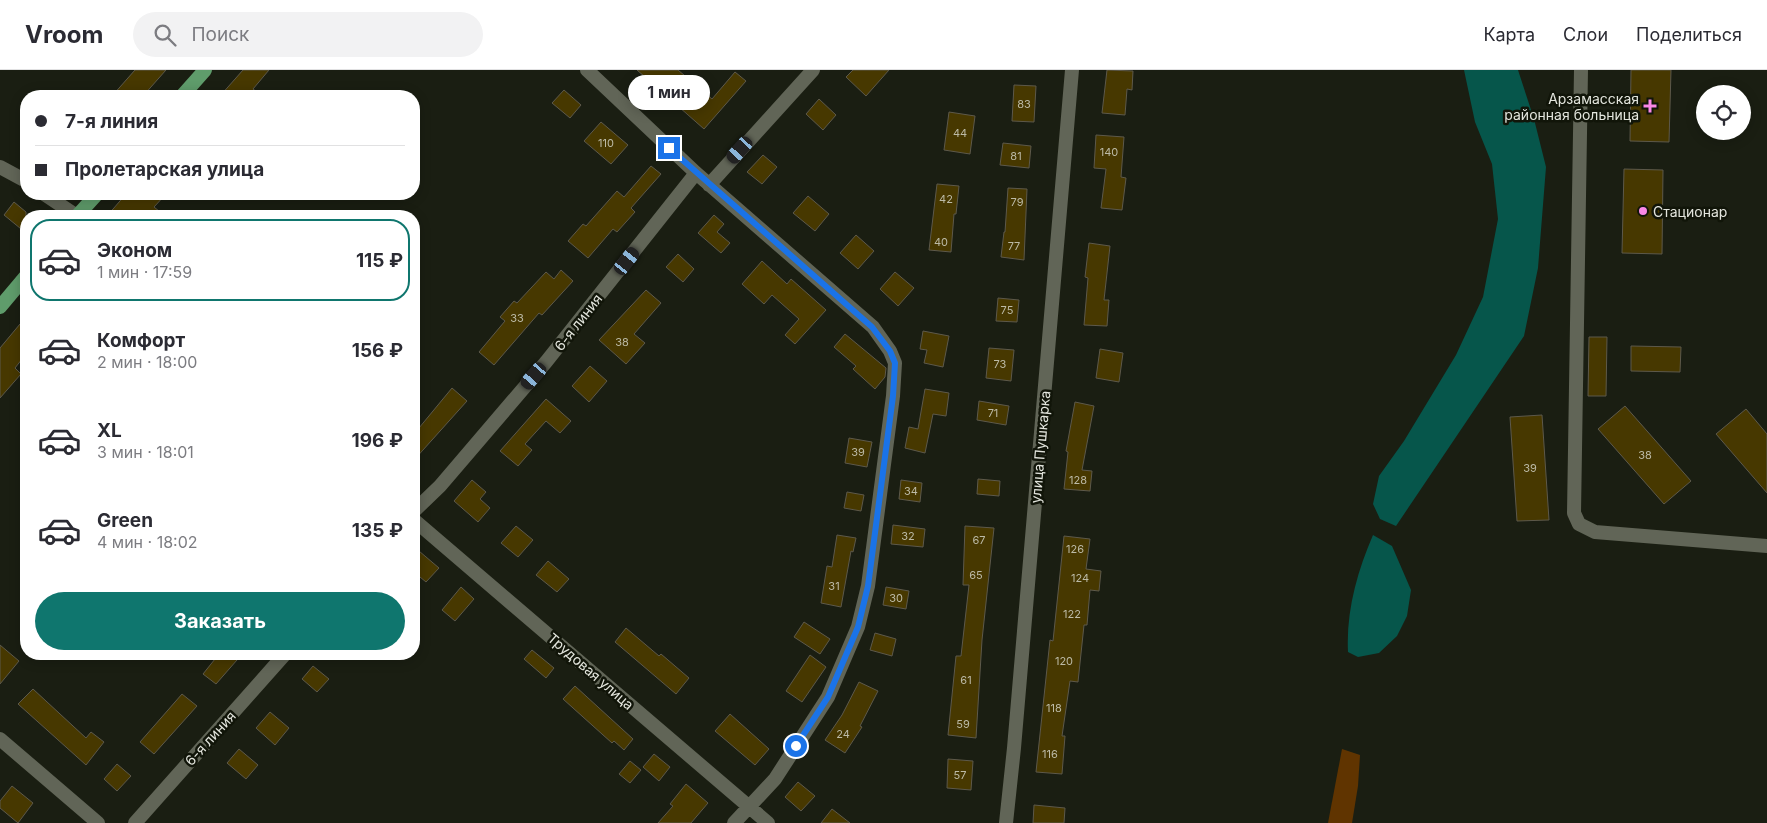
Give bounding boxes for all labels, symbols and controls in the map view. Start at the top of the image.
search box [133,12,483,57]
text: Vroom [25,20,103,49]
icon: search [151,21,179,49]
text: Поиск [191,23,249,46]
text: Карта [1483,24,1535,45]
text: Слои [1563,24,1608,45]
text: Поделиться [1636,24,1742,45]
callout: 1 мин [628,75,710,110]
text: 1 мин [647,82,691,102]
map controls [1696,85,1751,140]
button: locate [1696,85,1751,140]
place label: Арзамасская районная больница [1504,90,1639,123]
house number: 83 [1017,97,1031,111]
marker: Арзамасская районная больница [1643,99,1657,113]
text: 7-я линия [65,110,158,133]
house number: 44 [953,126,967,140]
car [724,134,755,166]
house number: 110 [598,136,614,150]
route end [658,137,680,159]
house number: 140 [1100,145,1118,159]
house number: 81 [1010,149,1022,163]
text: Пролетарская улица [65,158,264,181]
house number: 42 [939,192,953,206]
house number: 79 [1011,195,1024,209]
place label: Стационар [1653,203,1727,220]
marker: Стационар [1637,205,1649,217]
house number: 40 [934,235,948,249]
icon: car [37,238,82,283]
text: Эконом [97,239,172,262]
house number: 77 [1008,239,1020,253]
car [611,245,642,277]
text: 115 ₽ [356,249,403,272]
text: 1 мин · 17:59 [97,262,192,282]
street label: 6-я линия [551,290,605,354]
house number: 75 [1001,303,1014,317]
house number: 33 [510,311,524,325]
icon: car [37,328,82,373]
text: Комфорт [97,329,185,352]
house number: 38 [615,335,629,349]
text: 156 ₽ [352,339,403,362]
text: 2 мин · 18:00 [97,352,197,372]
house number: 73 [994,357,1007,371]
car [518,360,549,392]
street label: улица Пушкарка [1027,390,1053,504]
house number: 71 [988,406,998,420]
icon: car [37,418,82,463]
text: XL [97,419,122,442]
text: 196 ₽ [352,429,403,452]
text: 3 мин · 18:01 [97,442,194,462]
house number: 39 [851,445,865,459]
house number: 38 [1638,448,1652,462]
house number: 39 [1523,461,1537,475]
house number: 128 [1069,473,1087,487]
house number: 34 [904,484,918,498]
icon: car [37,508,82,553]
text: Green [97,509,153,532]
text: 135 ₽ [352,519,403,542]
house number: 32 [901,529,915,543]
text: 4 мин · 18:02 [97,532,198,552]
house number: 67 [972,533,986,547]
house number: 126 [1066,542,1084,556]
house number: 65 [969,568,983,582]
house number: 124 [1071,571,1089,585]
house number: 31 [828,579,840,593]
house number: 30 [889,591,903,605]
button: Заказать [35,592,405,650]
house number: 122 [1063,607,1081,621]
street label: Трудовая улица [545,629,637,713]
house number: 120 [1055,654,1073,668]
house number: 61 [960,673,972,687]
house number: 118 [1046,701,1062,715]
street label: 6-я линия [181,707,239,769]
house number: 59 [956,717,970,731]
house number: 24 [836,727,850,741]
route start [785,735,807,757]
house number: 116 [1042,747,1058,761]
house number: 57 [954,768,966,782]

